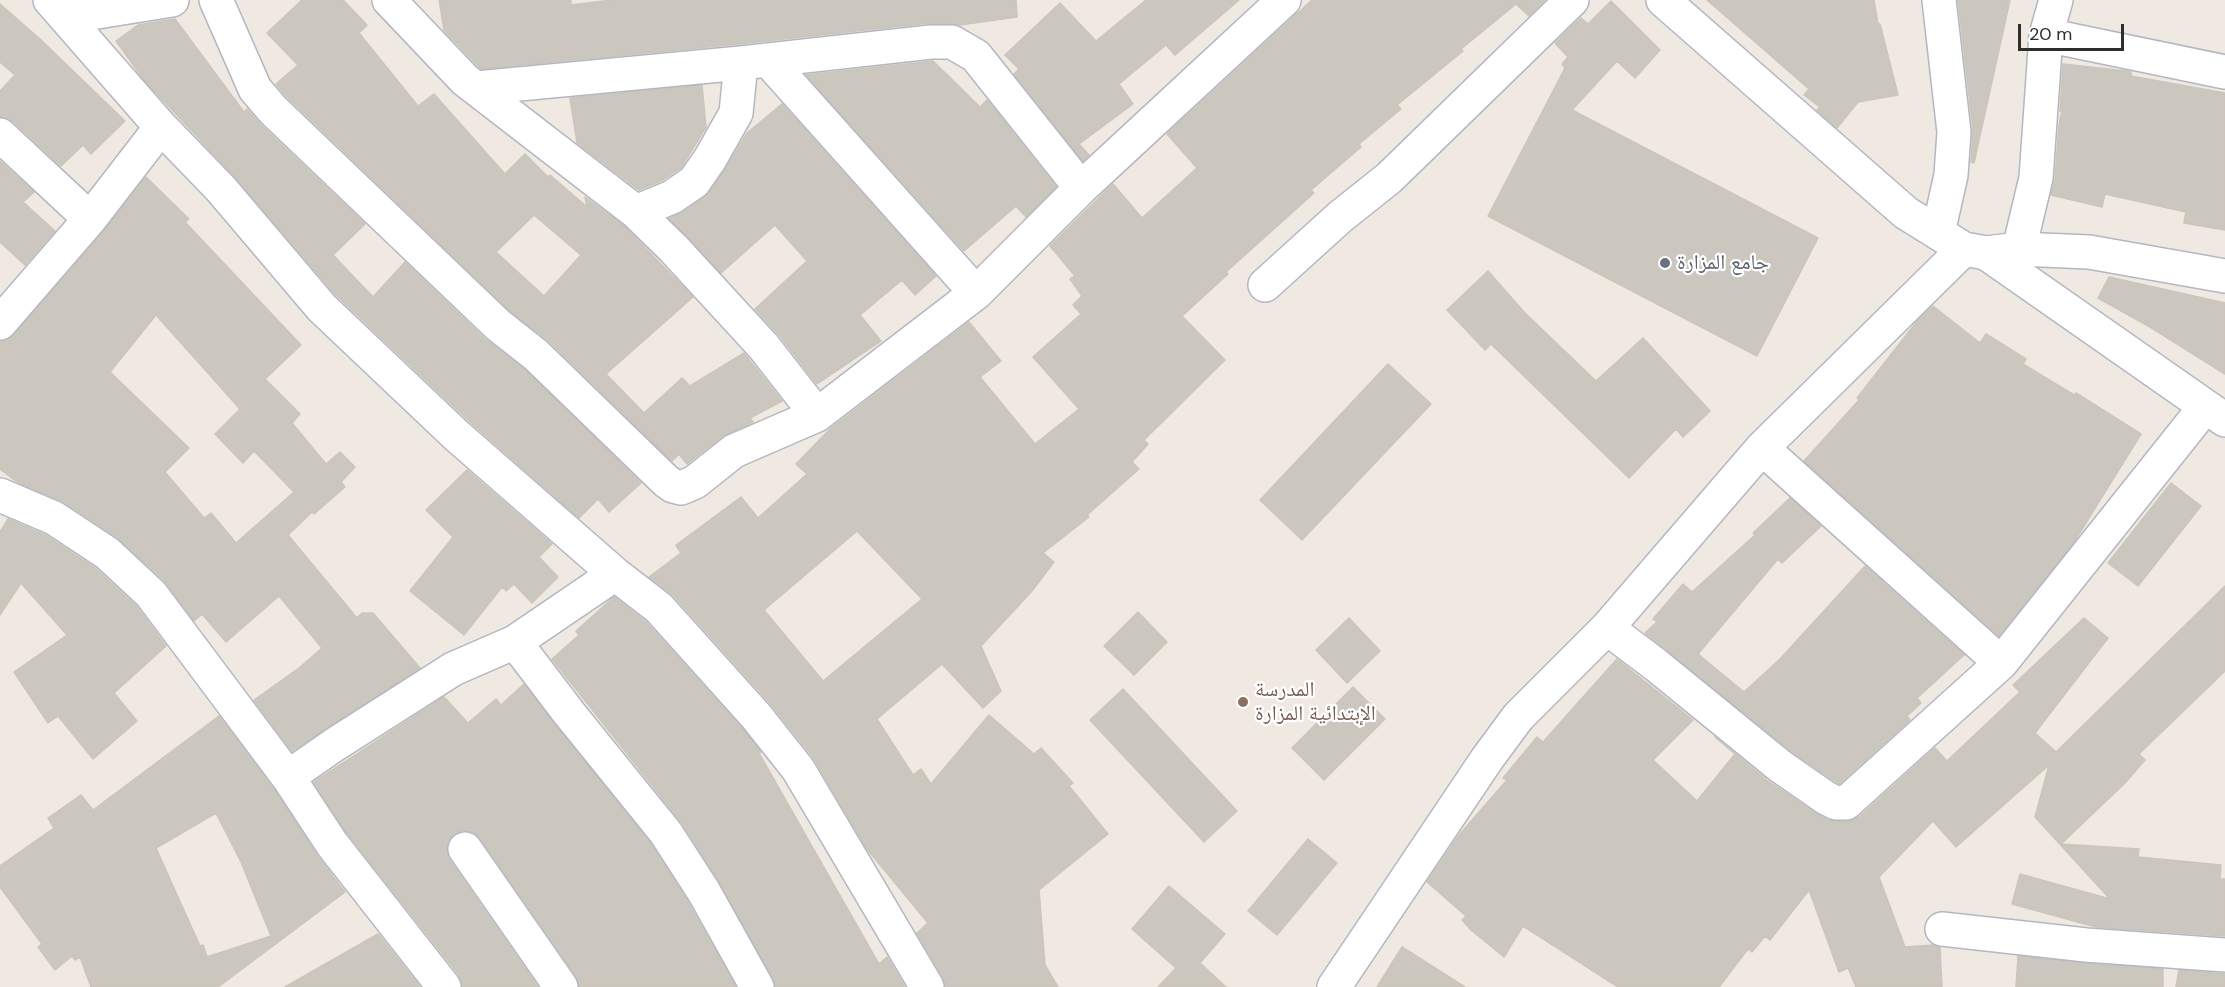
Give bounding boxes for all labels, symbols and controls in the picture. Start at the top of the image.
scale bar [2021,12,2128,50]
text: 20 m [2029,22,2072,46]
place label: جامع المزارة [1677,250,1769,276]
marker: جامع المزارة [1658,256,1672,270]
place label: المدرسة الإبتدائية المزارة [1255,677,1376,727]
marker: المدرسة الإبتدائية المزارة [1236,695,1250,709]

